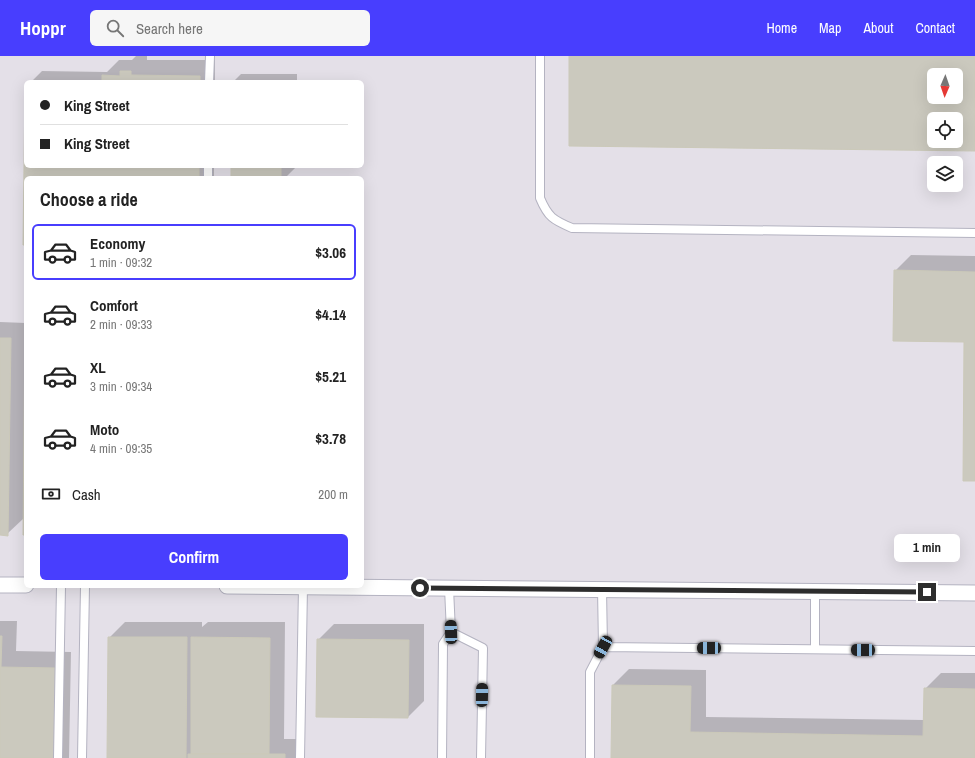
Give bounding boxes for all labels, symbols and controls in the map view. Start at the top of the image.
search box [90,10,370,46]
text: Hoppr [20,15,66,41]
icon: search [104,17,126,39]
text: Search here [136,18,203,39]
text: Home [766,19,797,37]
text: Map [819,19,841,37]
text: About [863,19,893,37]
text: Contact [915,19,955,37]
north arrow [927,68,963,104]
map controls [927,68,963,192]
text: King Street [64,95,130,116]
button: locate [927,112,963,148]
text: King Street [64,133,130,154]
button: layers [927,156,963,192]
text: Choose a ride [40,187,138,212]
text: Economy [90,233,145,254]
icon: car [42,234,78,270]
text: $3.06 [315,242,346,263]
text: 1 min · 09:32 [90,254,152,271]
text: Comfort [90,295,138,316]
icon: car [42,296,78,332]
text: $4.14 [315,304,346,325]
text: 2 min · 09:33 [90,316,152,333]
text: XL [90,357,106,378]
icon: car [42,358,78,394]
text: $5.21 [315,366,346,387]
text: 3 min · 09:34 [90,378,152,395]
text: Moto [90,419,119,440]
icon: car [42,420,78,456]
text: $3.78 [315,428,346,449]
text: 4 min · 09:35 [90,440,152,457]
icon: cash [40,483,62,505]
text: Cash [72,484,101,505]
text: 200 m [318,486,348,503]
button: Confirm [40,534,348,580]
callout: 1 min [894,534,960,562]
text: 1 min [913,539,941,556]
route start [411,579,429,597]
route end [918,583,936,601]
car [445,620,457,644]
car [592,634,614,660]
car [697,642,721,654]
car [851,644,875,656]
car [476,683,488,707]

